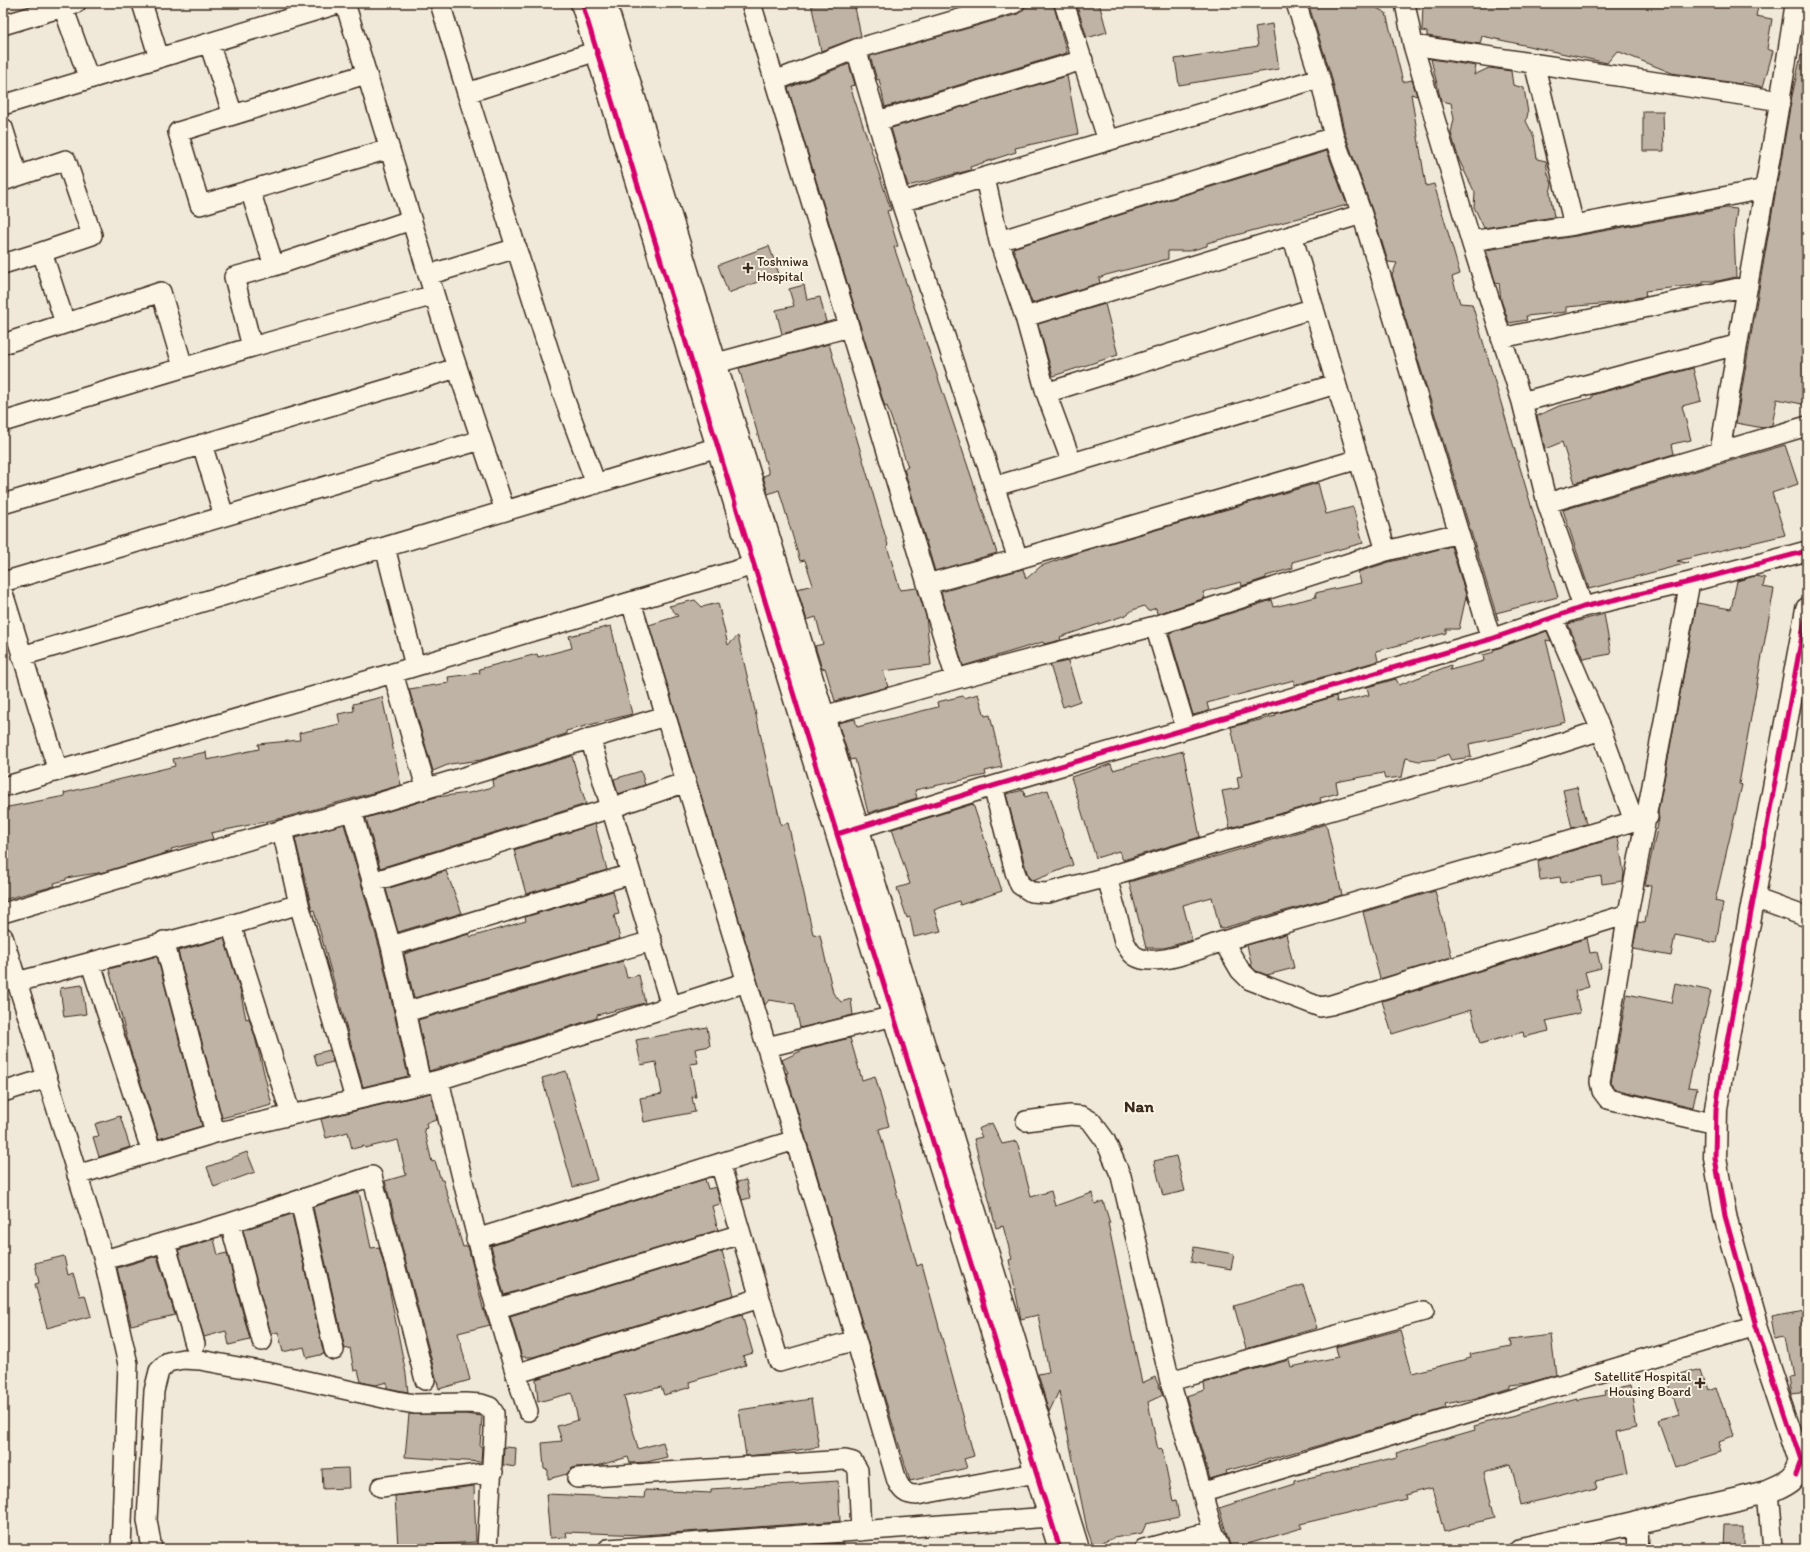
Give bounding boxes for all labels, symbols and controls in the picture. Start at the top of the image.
place label: Toshniwa Hospital [757,254,809,284]
marker: Toshniwa Hospital [742,262,754,274]
district label: Nan [1124,1096,1154,1116]
place label: Satellite Hospital Housing Board [1594,1369,1691,1399]
marker: Satellite Hospital Housing Board [1694,1377,1706,1389]

